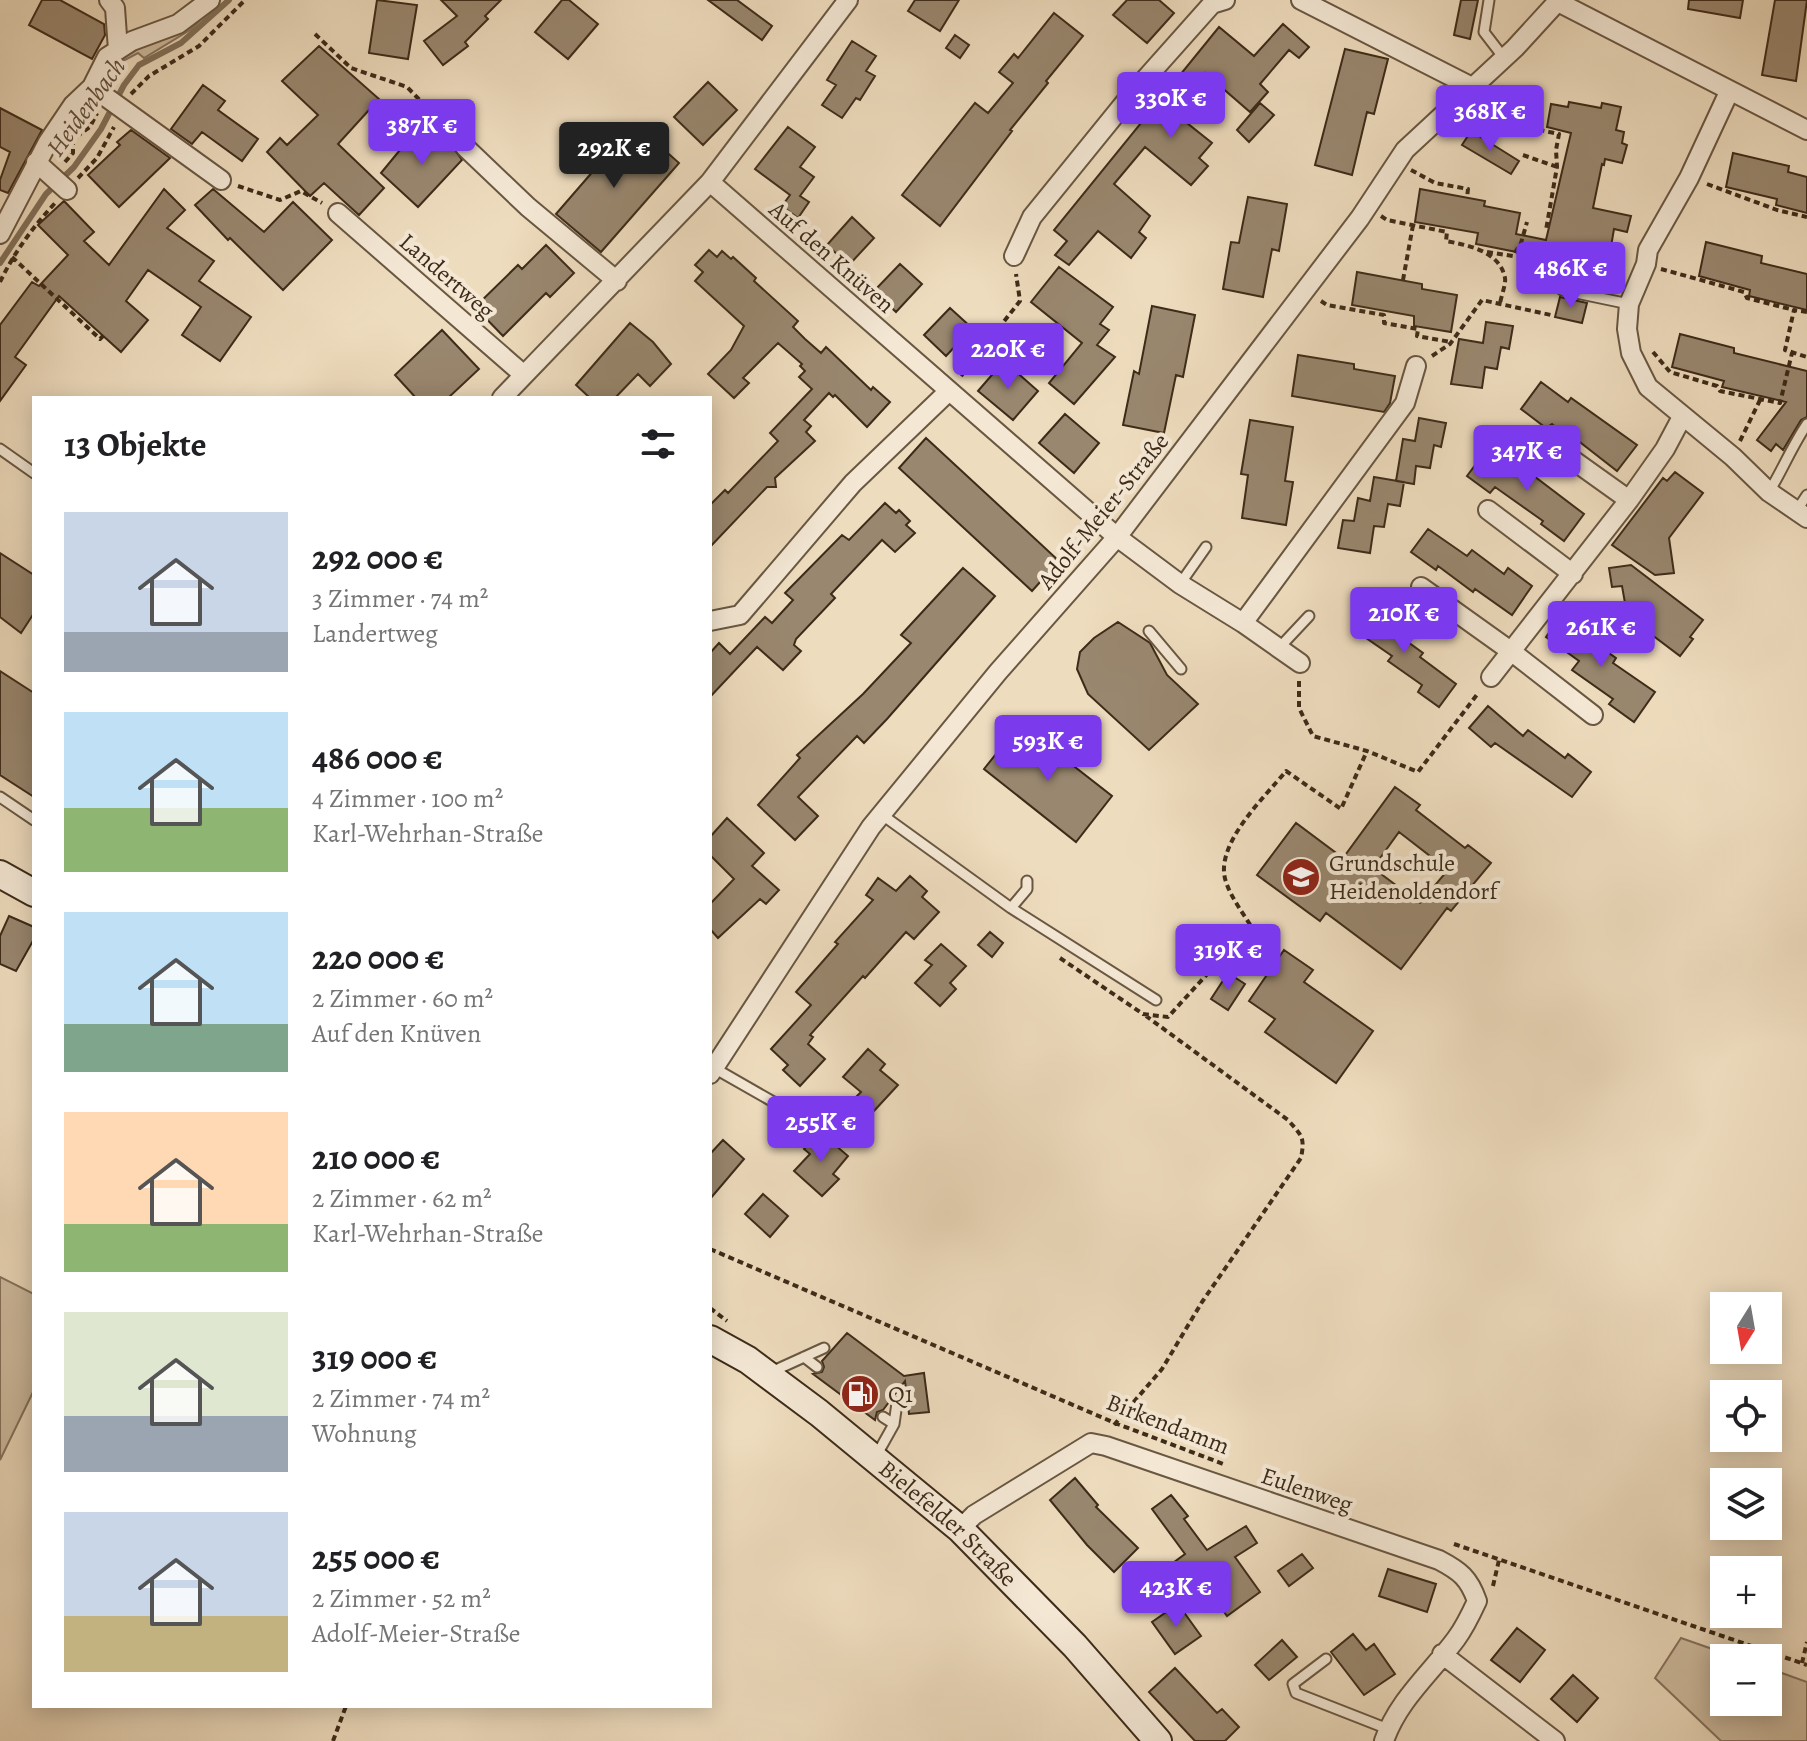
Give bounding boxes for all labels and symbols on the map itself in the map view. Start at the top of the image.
water label: Heidenbach [38,51,134,163]
pin: 330K € [1106,72,1236,140]
pin: 368K € [1425,85,1555,153]
pin: 387K € [357,99,487,167]
pin: 292K € [549,122,679,190]
street label: Auf den Knüven [762,193,901,320]
street label: Landertweg [393,226,501,326]
pin: 486K € [1506,242,1636,310]
pin: 220K € [943,323,1073,391]
pin: 347K € [1462,425,1592,493]
street label: Adolf-Meier-Straße [1029,426,1176,597]
pin: 210K € [1339,587,1469,655]
pin: 261K € [1536,601,1666,669]
pin: 593K € [983,715,1113,783]
place label: Grundschule Heidenoldendorf [1329,847,1501,907]
school or university icon: Grundschule Heidenoldendorf [1280,856,1322,898]
pin: 319K € [1163,924,1293,992]
pin: 255K € [756,1096,886,1164]
north arrow [1710,1292,1782,1364]
fuel station icon: Q1 [839,1373,881,1415]
place label: Q1 [888,1378,913,1410]
street label: Birkendamm [1102,1386,1234,1462]
street label: Bielefelder Straße [872,1453,1024,1594]
street label: Eulenweg [1257,1459,1357,1521]
pin: 423K € [1111,1561,1241,1629]

